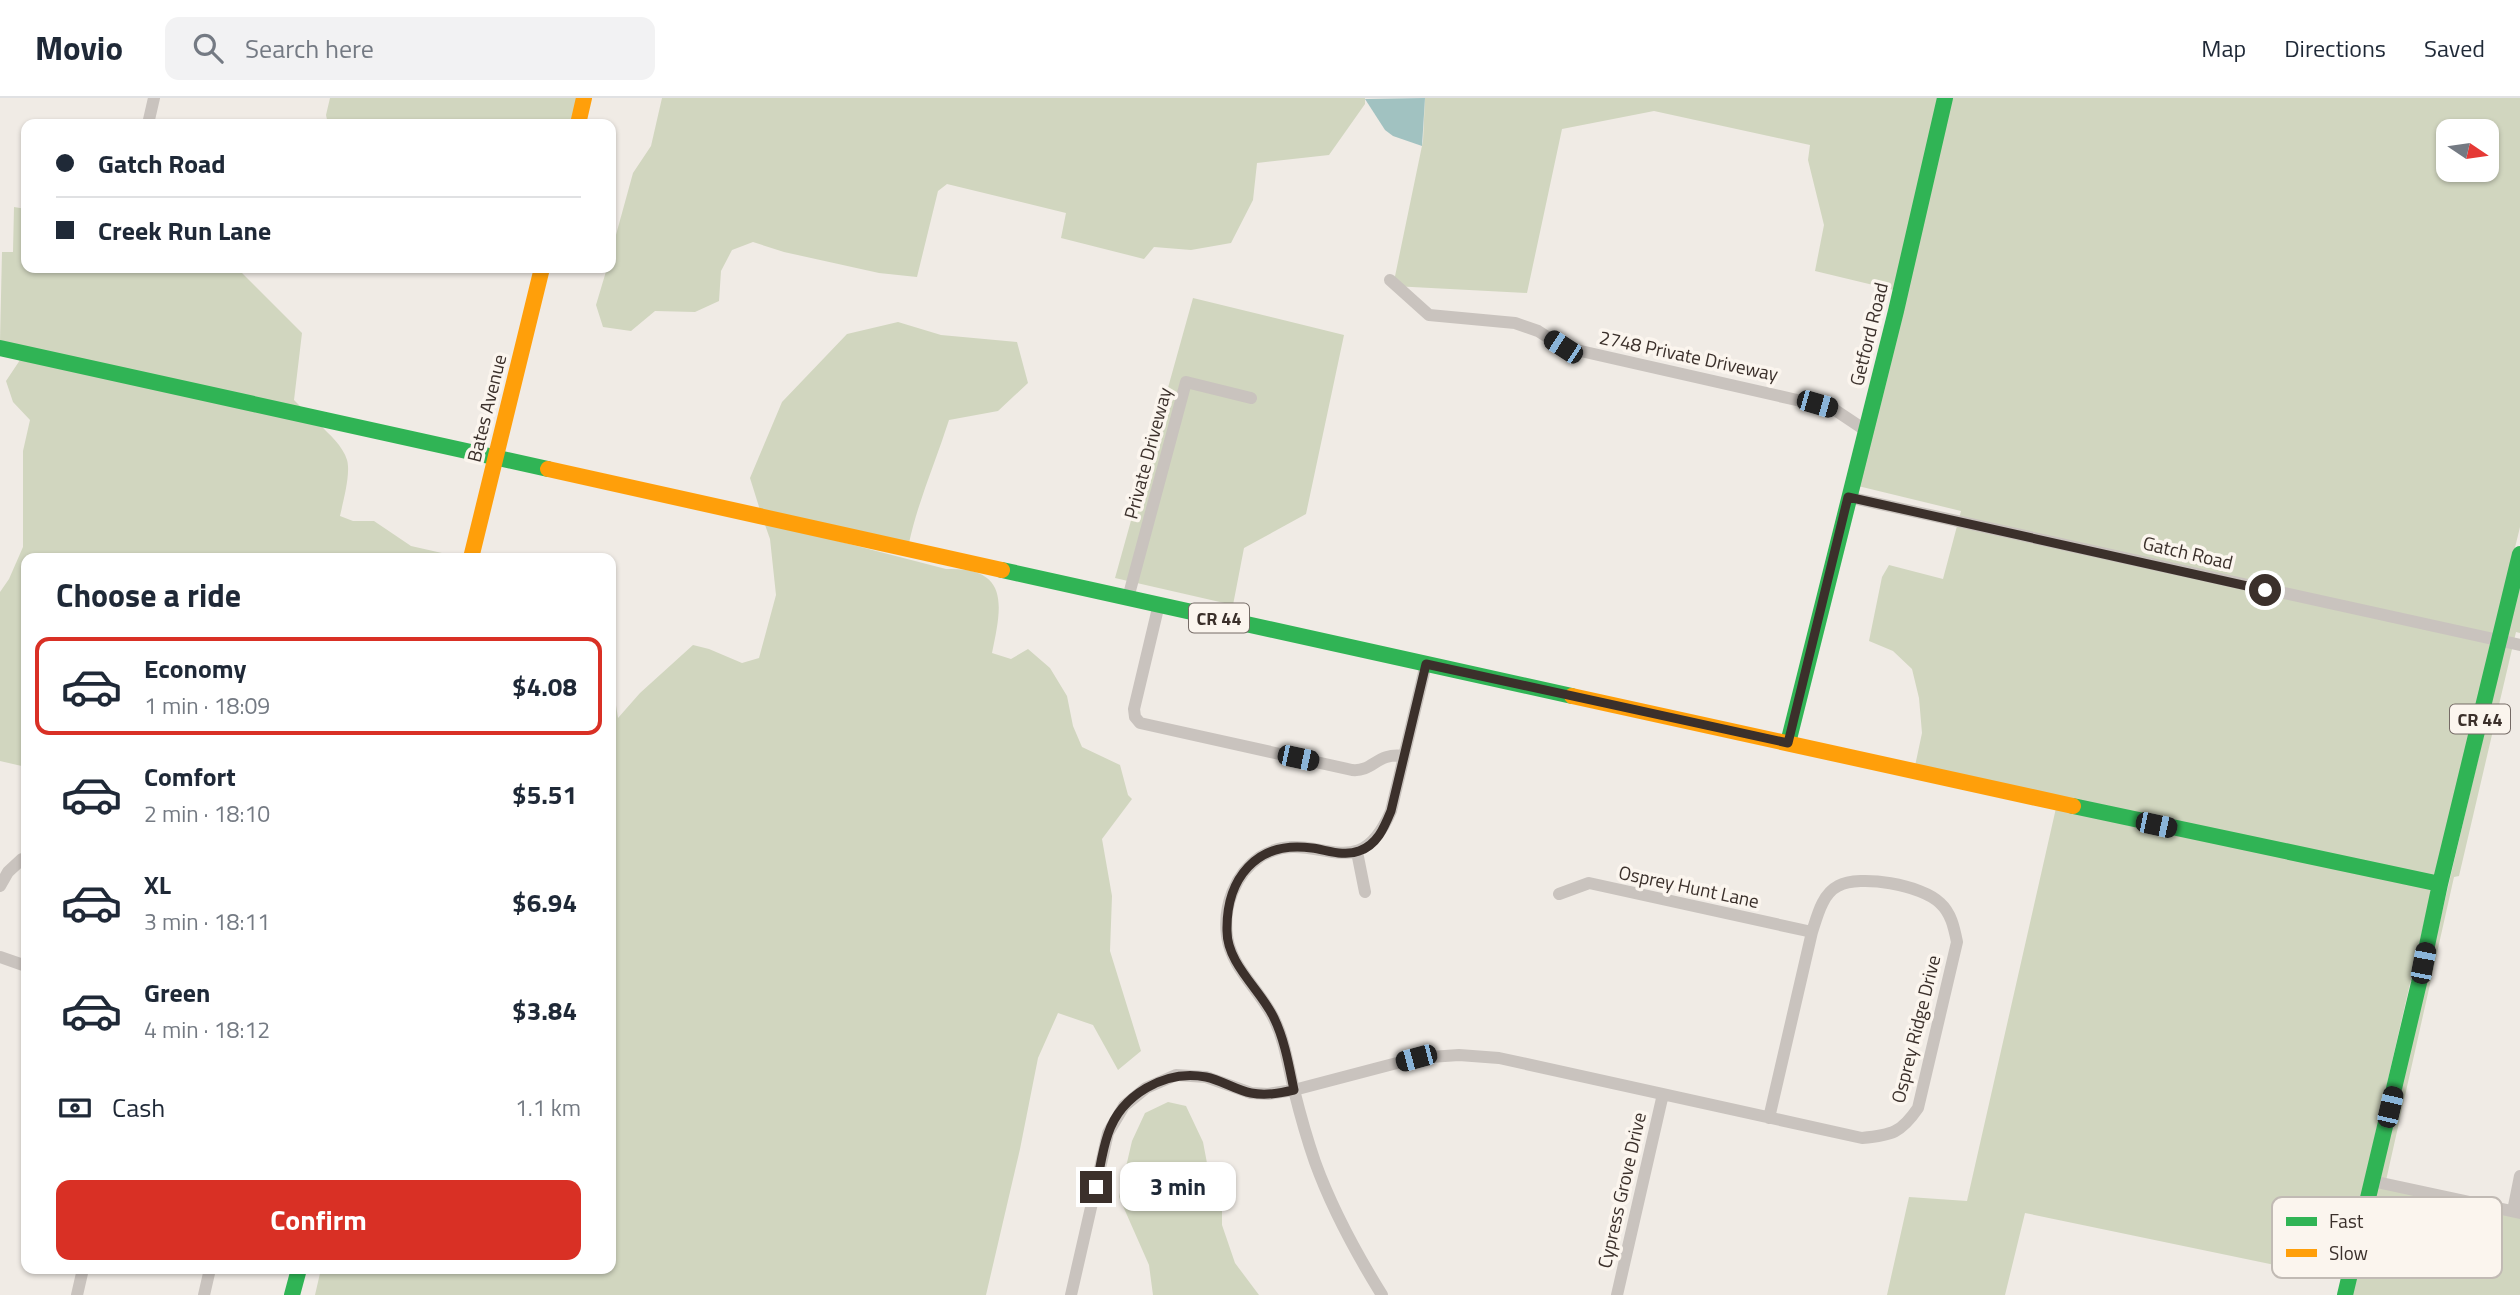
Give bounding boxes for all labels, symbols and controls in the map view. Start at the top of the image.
search box [165,17,655,80]
text: Movio [35,23,123,73]
icon: search [189,29,227,67]
text: Search here [245,29,374,68]
text: Map [2201,30,2246,66]
text: Directions [2284,30,2386,66]
text: Saved [2424,30,2485,66]
north arrow [2436,119,2499,182]
map controls [2436,119,2499,182]
text: Gatch Road [98,144,226,183]
text: Creek Run Lane [98,211,271,250]
street label: Getford Road [1841,279,1895,389]
street label: 2748 Private Driveway [1597,322,1781,388]
car [1540,327,1587,367]
street label: Bates Avenue [459,351,513,465]
street label: Private Driveway [1115,384,1179,522]
car [1794,388,1841,420]
street label: Gatch Road [2140,528,2236,576]
text: Choose a ride [56,571,241,619]
route start [2249,574,2281,606]
road number: CR 44 [1189,604,1249,632]
text: Economy [144,649,246,688]
icon: car [60,655,123,718]
text: $4.08 [512,667,577,706]
text: 1 min · 18:09 [144,688,270,723]
road number: CR 44 [2450,704,2510,734]
car [1276,743,1321,773]
text: Comfort [144,757,236,796]
icon: car [60,763,123,826]
text: $5.51 [512,775,577,814]
text: 2 min · 18:10 [144,796,270,831]
car [2134,810,2179,840]
street label: Osprey Hunt Lane [1616,857,1762,915]
text: XL [144,865,171,904]
icon: car [60,871,123,934]
text: $6.94 [512,883,577,922]
text: 3 min · 18:11 [144,904,270,939]
car [2409,940,2438,986]
street label: Osprey Ridge Drive [1883,952,1947,1106]
text: Green [144,973,210,1012]
icon: car [60,979,123,1042]
text: $3.84 [512,991,577,1030]
text: 4 min · 18:12 [144,1012,270,1047]
car [1393,1042,1440,1074]
car [2376,1084,2405,1130]
text: Cash [112,1088,165,1127]
icon: cash [56,1089,94,1127]
text: 1.1 km [515,1090,581,1125]
street label: Cypress Grove Drive [1589,1109,1653,1271]
callout: 3 min [1120,1162,1236,1212]
text: 3 min [1150,1169,1206,1204]
route end [1080,1171,1112,1203]
button: Confirm [56,1180,581,1260]
legend [2272,1197,2502,1278]
text: Fast [2329,1206,2364,1235]
text: Slow [2329,1238,2368,1267]

